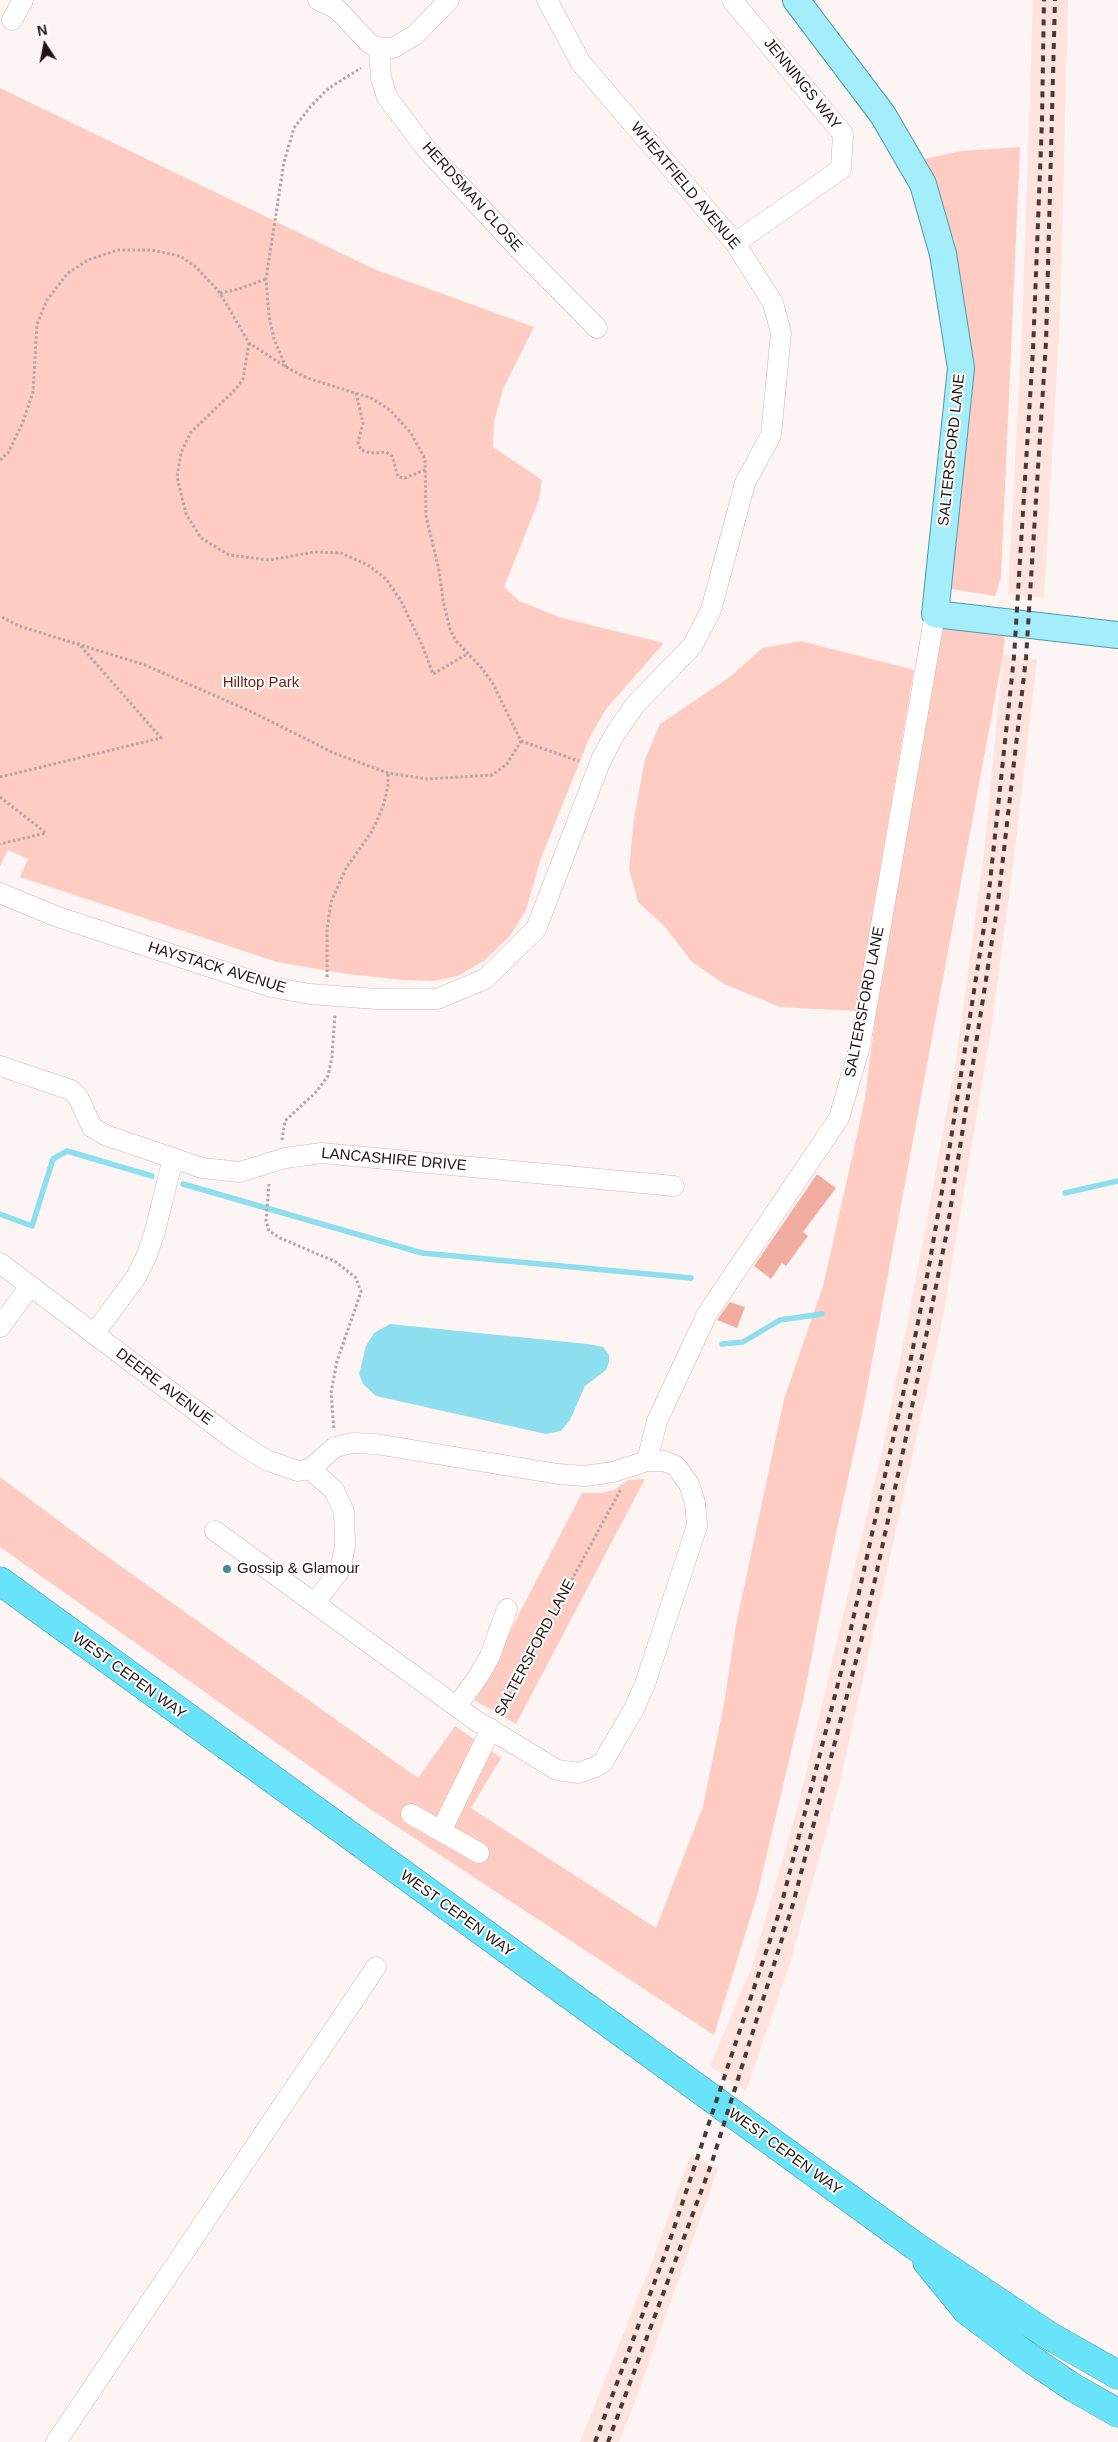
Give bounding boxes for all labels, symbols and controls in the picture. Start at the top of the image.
north arrow [20,20,70,70]
text: N [36,21,49,39]
street label: JENNINGS WAY [760,35,844,133]
street label: WHEATFIELD AVENUE [627,119,743,253]
street label: HERDSMAN CLOSE [418,139,526,255]
street label: SALTERSFORD LANE [935,373,969,527]
park label: Hilltop Park [223,674,299,692]
street label: SALTERSFORD LANE [842,925,888,1079]
street label: HAYSTACK AVENUE [146,938,288,998]
street label: LANCASHIRE DRIVE [321,1145,467,1175]
street label: DEERE AVENUE [112,1345,216,1429]
place label: Gossip & Glamour [237,1560,360,1578]
marker: Gossip & Glamour [221,1563,233,1575]
street label: SALTERSFORD LANE [491,1576,579,1720]
street label: WEST CEPEN WAY [69,1629,189,1723]
street label: WEST CEPEN WAY [397,1867,517,1961]
street label: WEST CEPEN WAY [725,2105,845,2199]

